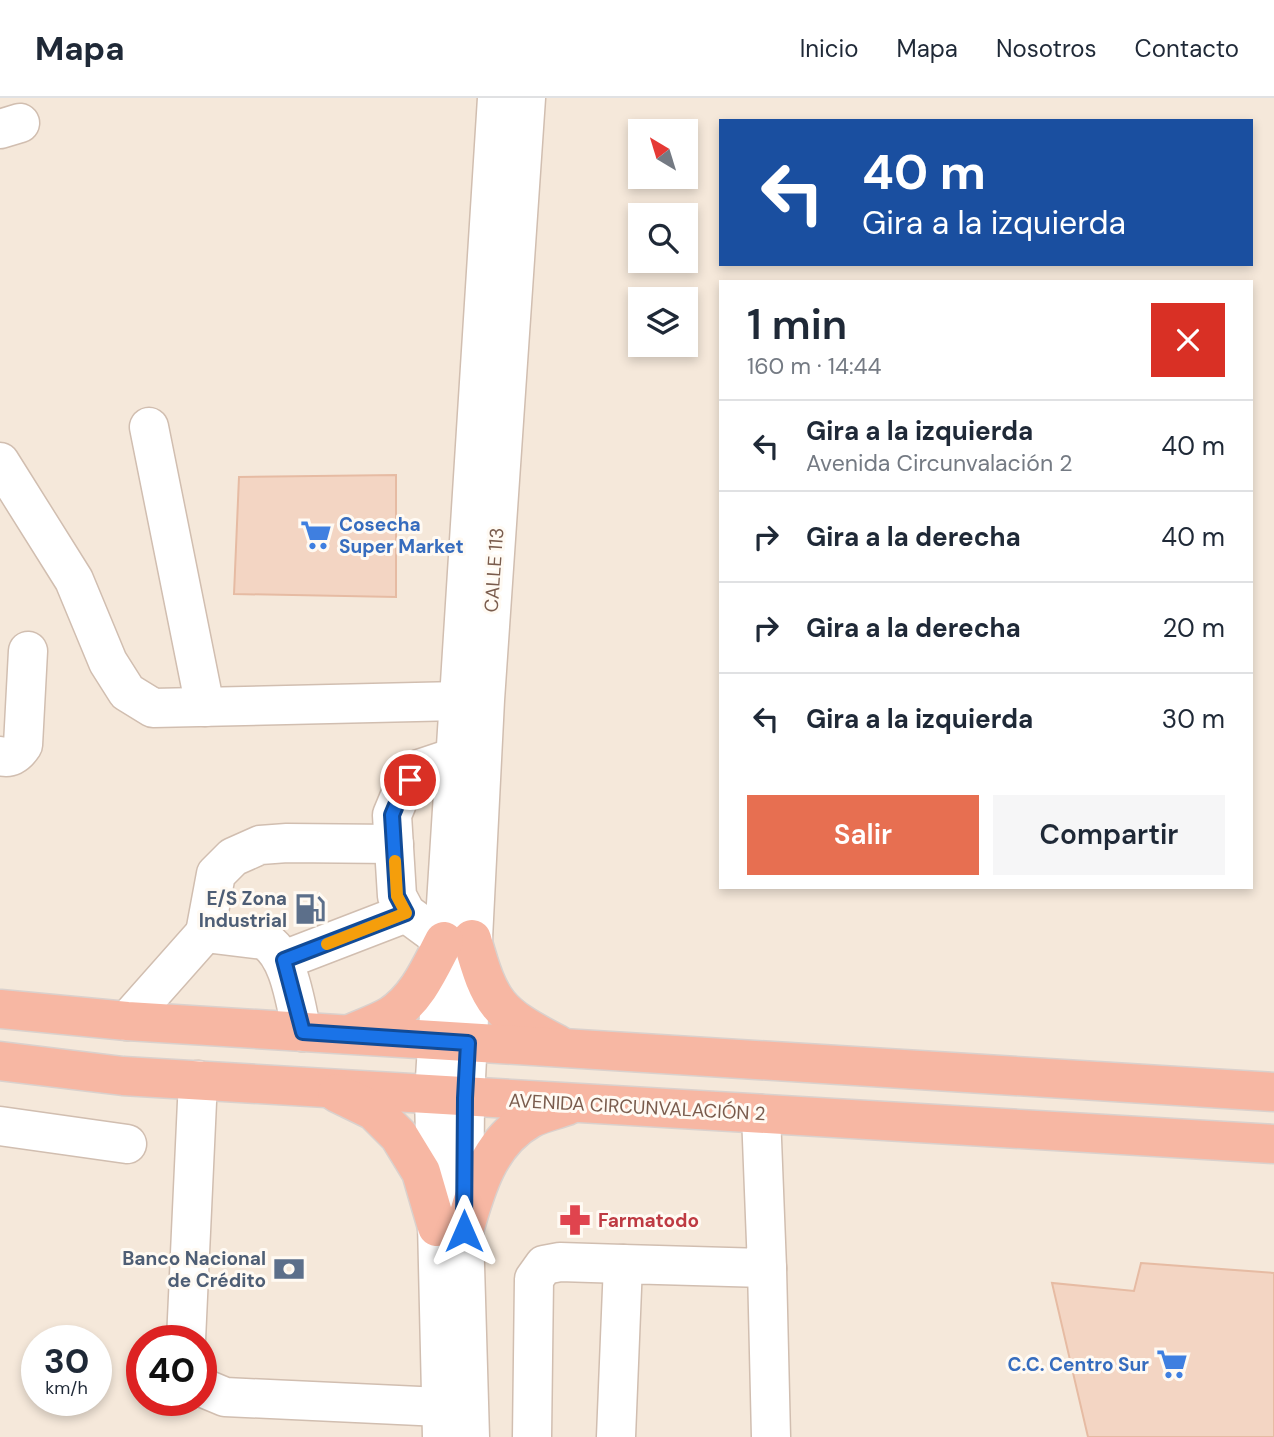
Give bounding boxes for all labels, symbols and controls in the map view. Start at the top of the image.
text: Mapa [35,27,125,70]
text: Inicio [800,33,859,64]
text: Mapa [897,33,958,64]
text: Nosotros [996,33,1097,64]
text: Contacto [1135,33,1239,64]
north arrow [628,119,698,189]
map controls [628,119,698,357]
text: 40 m [862,140,986,204]
icon: left [747,147,838,238]
text: Gira a la izquierda [862,202,1126,244]
button: search [628,203,698,273]
button: layers [628,287,698,357]
text: 1 min [747,297,847,352]
button: close [1151,303,1225,377]
text: 160 m · 14:44 [747,351,881,381]
text: Gira a la izquierda [806,414,1033,448]
icon: left [747,427,785,465]
text: 40 m [1161,429,1225,463]
text: Avenida Circunvalación 2 [806,448,1072,478]
place label: Cosecha Super Market [339,512,464,559]
supermarket icon: Cosecha Super Market [299,518,333,552]
icon: right [747,518,785,556]
text: Gira a la derecha [806,520,1021,554]
text: 40 m [1161,520,1225,554]
street label: CALLE 113 [479,527,509,613]
icon: right [747,609,785,647]
text: Gira a la derecha [806,611,1021,645]
text: 20 m [1162,611,1225,645]
icon: left [747,700,785,738]
text: Gira a la izquierda [806,702,1033,736]
text: 30 m [1162,702,1225,736]
pin [380,750,440,810]
icon: arrive [391,761,429,799]
button: Salir [747,795,979,875]
button: Compartir [993,795,1225,875]
place label: E/S Zona Industrial [199,886,287,933]
fuel station icon: E/S Zona Industrial [293,892,327,926]
street label: AVENIDA CIRCUNVALACIÓN 2 [508,1088,766,1126]
position arrow [427,1194,501,1268]
pharmacy icon: Farmatodo [558,1203,592,1237]
place label: Farmatodo [598,1208,699,1233]
place label: Banco Nacional de Crédito [122,1246,266,1293]
bank icon: Banco Nacional de Crédito [272,1252,306,1286]
speed limit sign: 40 [126,1325,217,1416]
text: 30 [44,1338,89,1384]
supermarket icon: C.C. Centro Sur [1155,1347,1189,1381]
place label: C.C. Centro Sur [1007,1352,1149,1377]
text: km/h [45,1376,88,1400]

